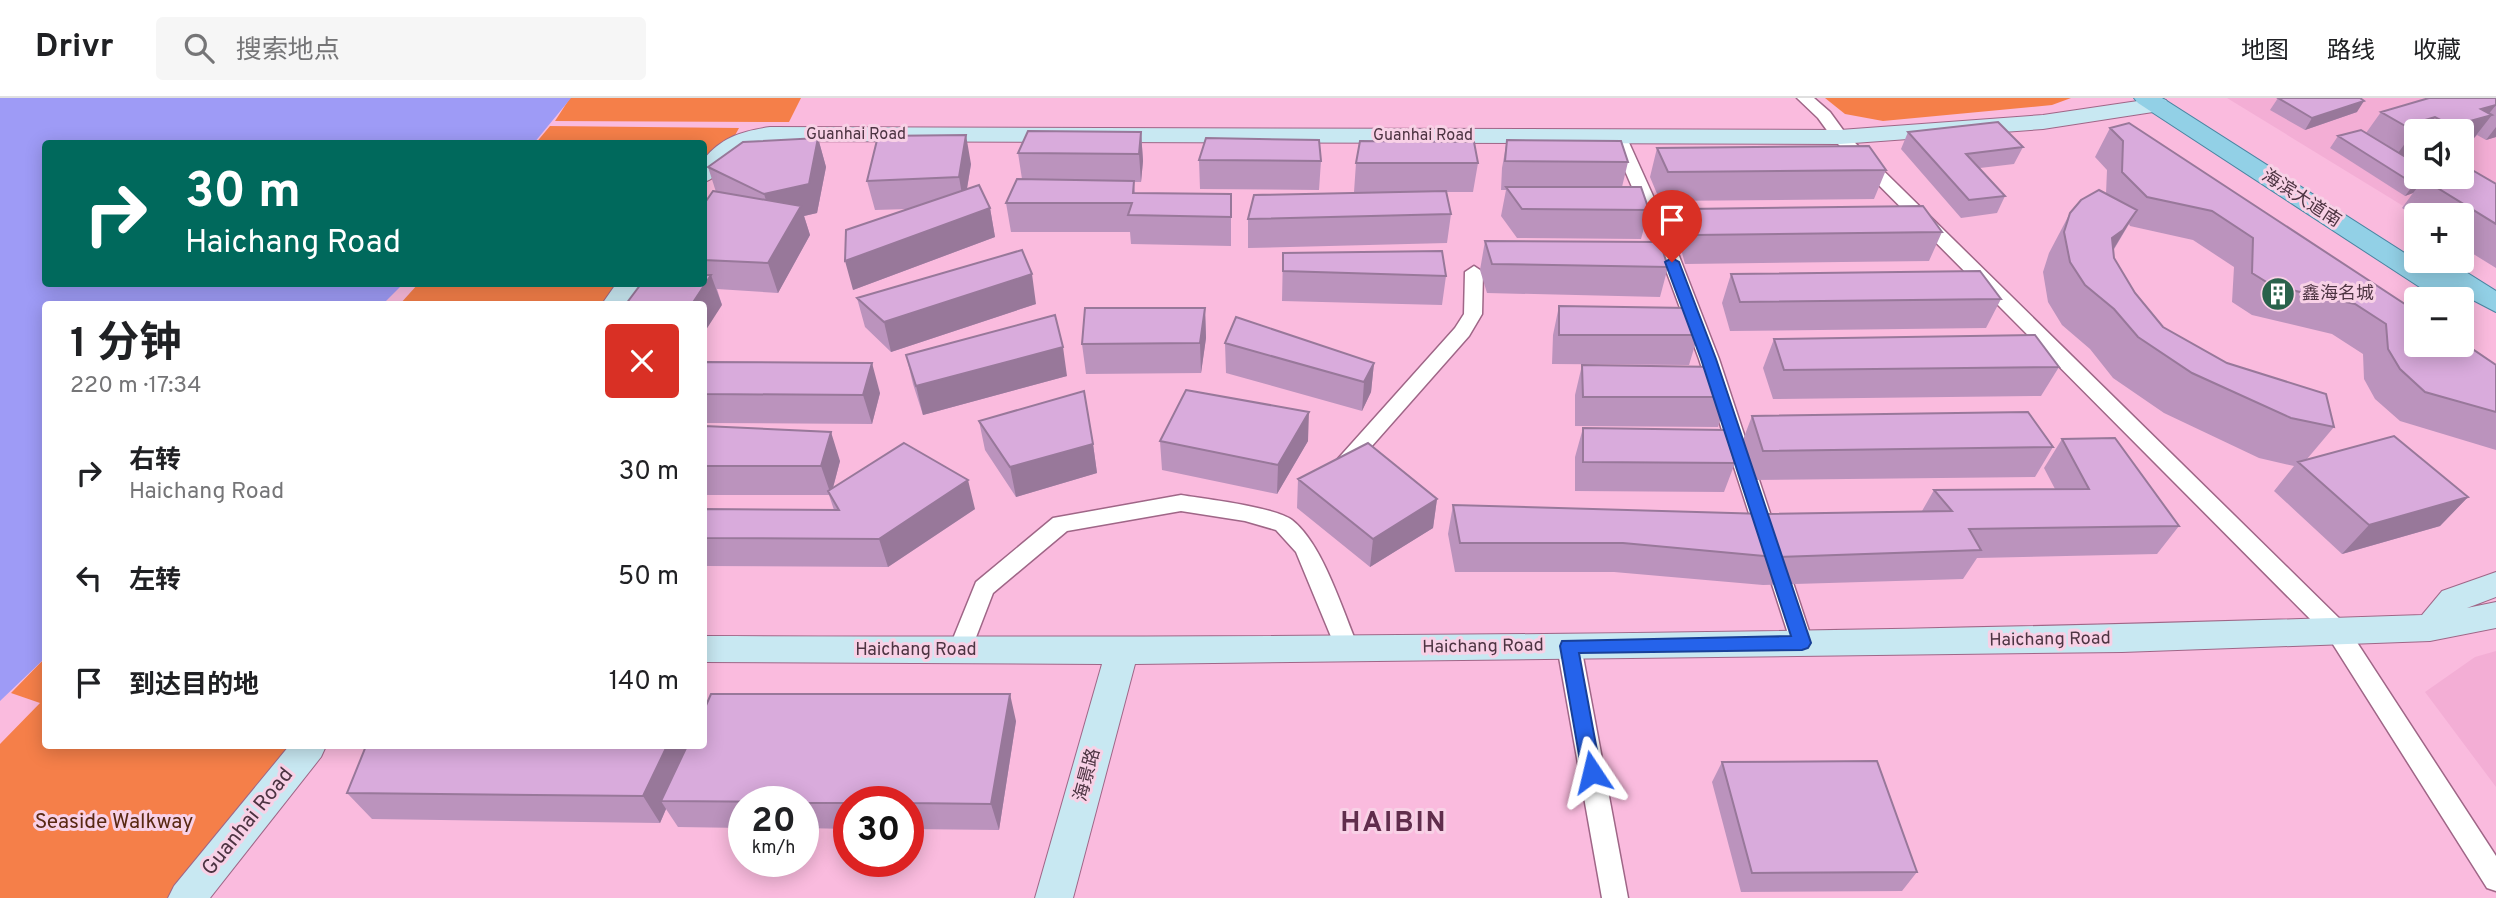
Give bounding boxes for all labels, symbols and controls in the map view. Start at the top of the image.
search box [156,17,646,80]
text: Drivr [35,27,114,69]
icon: search [180,29,218,67]
text: 搜索地点 [236,35,340,68]
text: 地图 [2241,37,2289,67]
text: 路线 [2327,37,2375,67]
text: 收藏 [2413,37,2461,67]
map controls [2404,119,2474,357]
button: sound [2404,119,2474,189]
street label: Guanhai Road [806,125,906,145]
street label: Guanhai Road [1373,126,1473,146]
text: 30 m [185,163,301,225]
street label: 海滨大道南 [2257,165,2345,233]
icon: right [70,168,161,259]
pin [1642,190,1702,262]
icon: arrive [1653,201,1691,239]
button: + [2404,203,2474,273]
text: Haichang Road [185,224,401,264]
building icon: 鑫海名城 [2259,275,2297,313]
place label: 鑫海名城 [2302,283,2374,306]
button: − [2404,287,2474,357]
text: 1 分钟 [70,319,181,372]
button: close [605,324,679,398]
text: 220 m · 17:34 [70,372,202,401]
text: 右转 [129,445,181,478]
icon: right [70,454,108,492]
text: 30 m [619,456,679,489]
text: Haichang Road [129,478,284,507]
icon: left [70,559,108,597]
text: 50 m [618,561,679,594]
text: 左转 [129,565,181,598]
street label: Haichang Road [1989,627,2111,653]
street label: Haichang Road [1422,634,1544,660]
street label: Haichang Road [855,639,977,662]
icon: arrive [70,664,108,702]
text: 140 m [609,666,679,699]
text: 到达目的地 [129,670,259,703]
position arrow [1555,735,1629,809]
street label: 海景路 [1070,746,1106,804]
street label: Guanhai Road [196,762,300,882]
speed limit sign: 30 [833,786,924,877]
text: 20 [751,800,796,844]
district label: HAIBIN [1340,806,1448,842]
park label: Seaside Walkway [35,809,193,836]
text: km/h [752,837,795,860]

